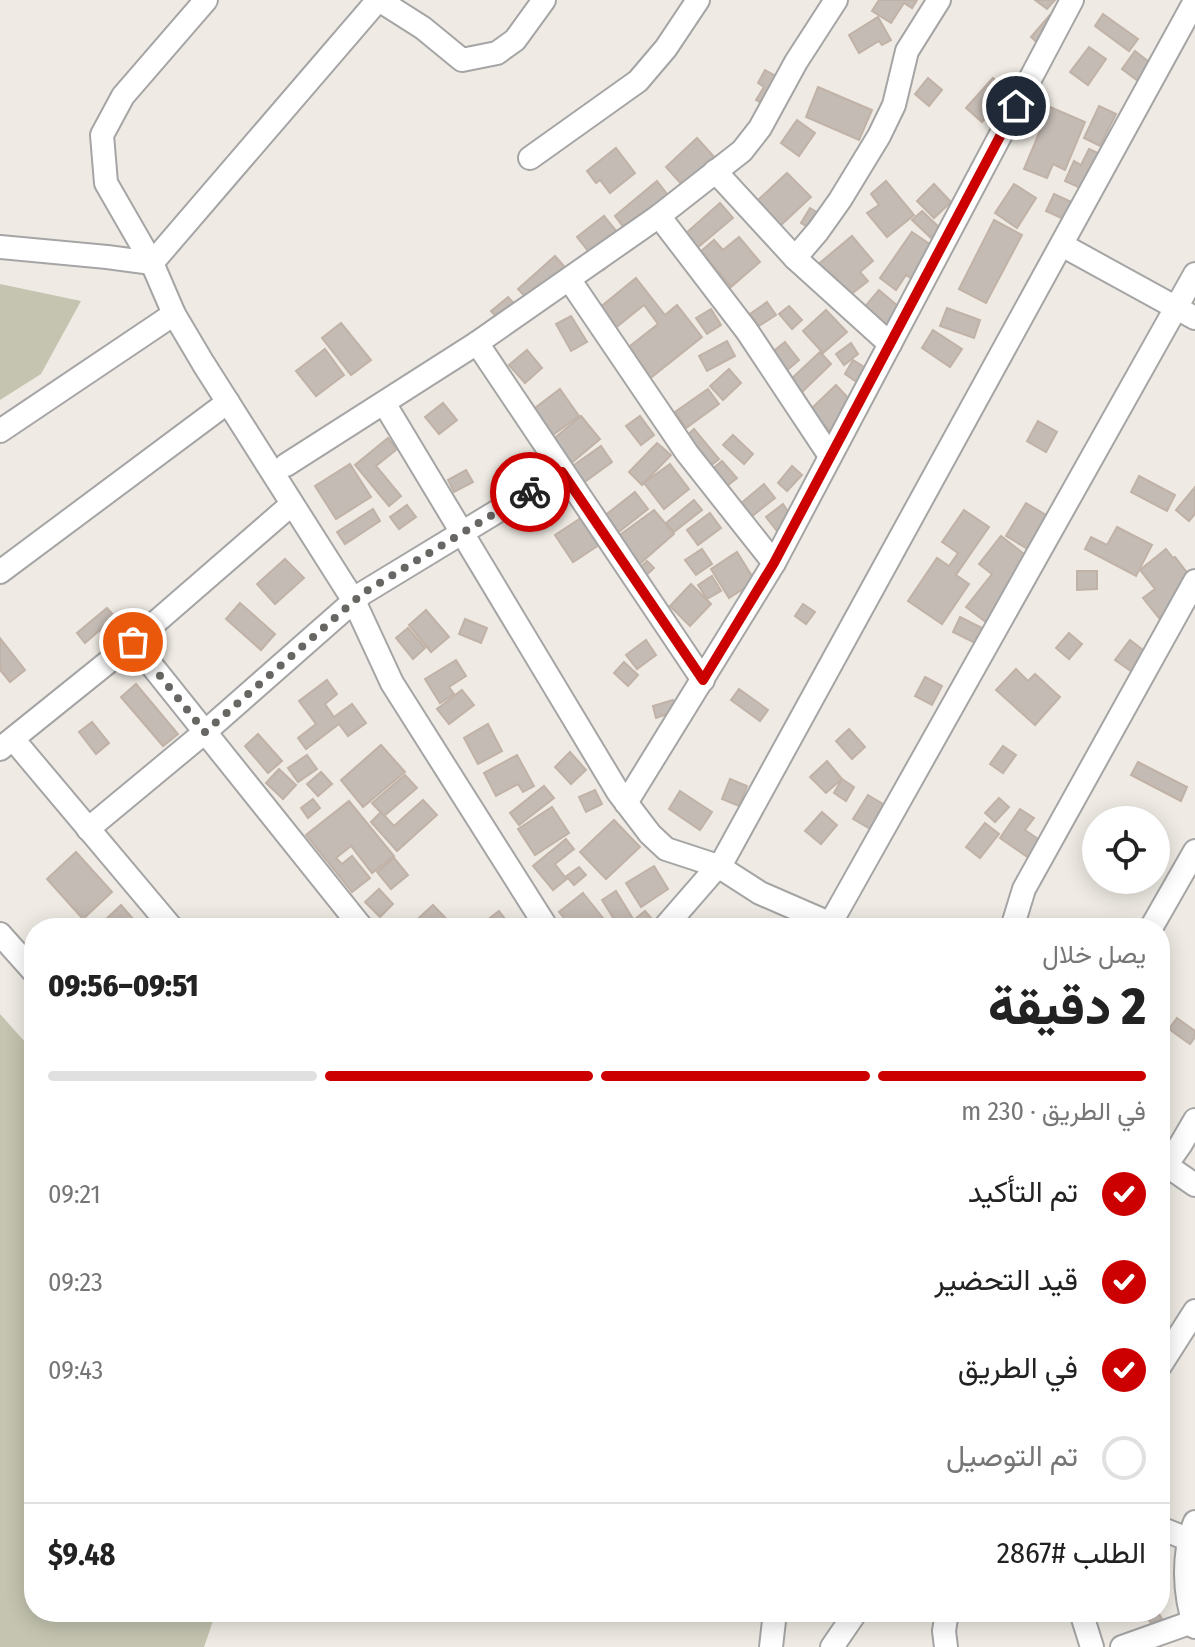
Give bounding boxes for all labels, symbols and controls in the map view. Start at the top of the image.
pin [982,72,1050,140]
icon: home [994,84,1038,128]
courier [490,452,570,532]
icon: bike [508,470,552,514]
pin [99,608,167,676]
icon: bag [111,620,155,664]
map controls [1082,806,1170,894]
button: locate [1082,806,1170,894]
text: يصل خلال [1042,939,1146,970]
text: 09:51–09:56 [48,968,199,1004]
text: 2 دقيقة [988,975,1146,1038]
text: في الطريق · 230 m [961,1096,1146,1127]
icon: check [1102,1172,1146,1216]
text: تم التأكيد [968,1174,1078,1210]
text: 09:21 [48,1179,101,1210]
icon: check [1102,1260,1146,1304]
text: قيد التحضير [934,1262,1078,1298]
text: 09:23 [48,1267,103,1298]
icon: check [1102,1348,1146,1392]
text: في الطريق [958,1350,1078,1386]
text: 09:43 [48,1355,103,1386]
text: تم التوصيل [946,1438,1078,1474]
text: الطلب #2867 [997,1535,1146,1571]
text: $9.48 [48,1537,115,1573]

